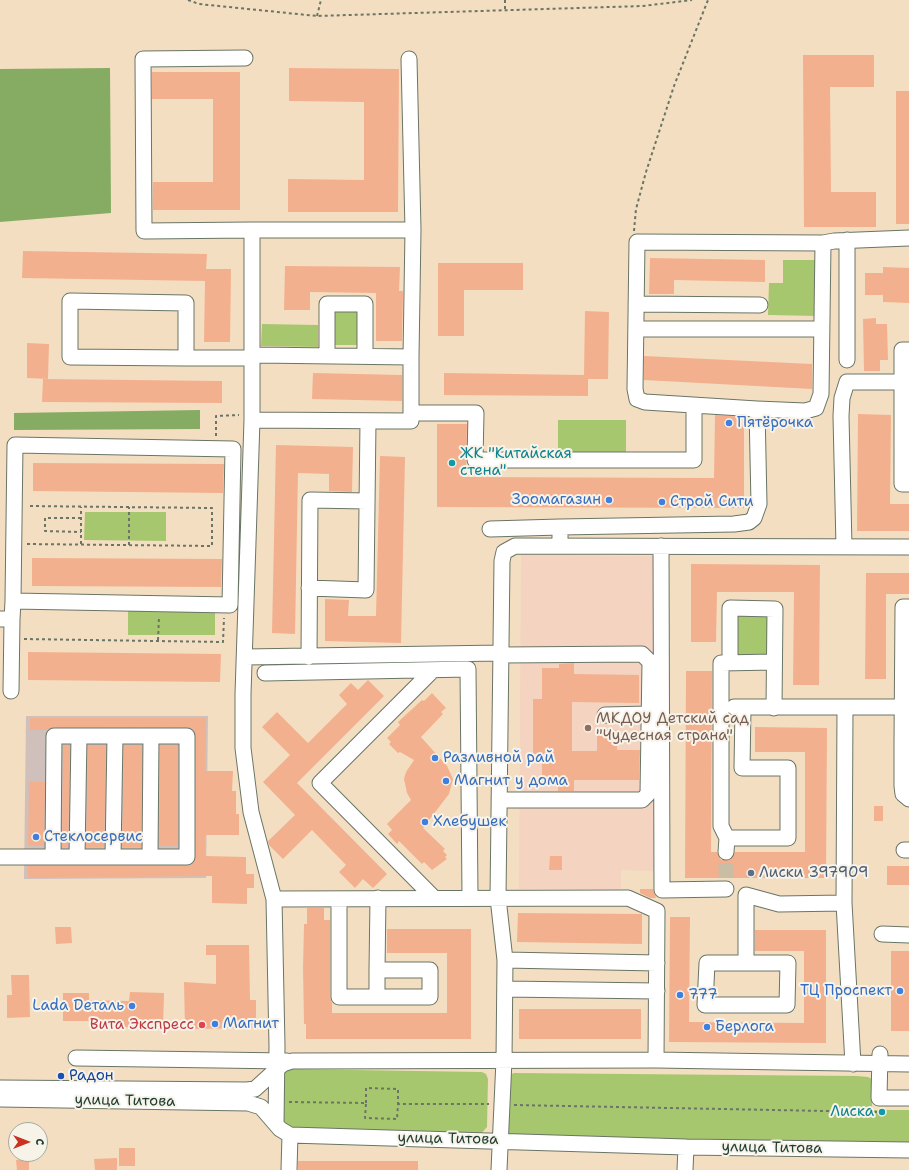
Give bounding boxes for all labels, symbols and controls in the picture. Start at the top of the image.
place label: Пятёрочка [737,414,813,432]
marker: Пятёрочка [724,418,734,428]
place label: ЖК "Китайская стена" [460,445,572,480]
marker: ЖК "Китайская стена" [447,458,457,468]
place label: Зоомагазин [512,491,601,509]
place label: Строй Сити [670,493,754,511]
marker: Зоомагазин [604,495,614,505]
marker: Строй Сити [657,497,667,507]
place label: МКДОУ Детский сад "Чудесная страна" [596,710,749,745]
marker: МКДОУ Детский сад "Чудесная страна" [583,723,593,733]
place label: Разливной рай [443,749,554,767]
marker: Разливной рай [430,753,440,763]
place label: Магнит у дома [454,772,568,790]
marker: Магнит у дома [441,776,451,786]
place label: Хлебушек [433,813,507,831]
marker: Хлебушек [420,817,430,827]
place label: Стеклосервис [44,828,143,846]
marker: Стеклосервис [31,832,41,842]
place label: Лиски 397909 [759,864,869,882]
marker: Лиски 397909 [746,868,756,878]
place label: ТЦ Проспект [800,982,892,1000]
place label: 777 [688,986,718,1004]
marker: ТЦ Проспект [895,986,905,996]
marker: 777 [675,990,685,1000]
place label: Lada Dеталь [32,997,124,1015]
marker: Lada Dеталь [127,1001,137,1011]
place label: Магнит [223,1015,279,1033]
place label: Вита Экспресс [90,1016,194,1034]
place label: Берлога [715,1018,774,1036]
marker: Магнит [210,1019,220,1029]
marker: Вита Экспресс [197,1020,207,1030]
marker: Берлога [702,1022,712,1032]
place label: Радон [69,1067,114,1085]
marker: Радон [56,1071,66,1081]
street label: улица Титова [74,1091,176,1111]
place label: Лиска [830,1103,874,1121]
marker: Лиска [877,1107,887,1117]
north arrow [8,1122,48,1162]
street label: улица Титова [397,1129,499,1149]
street label: улица Титова [721,1138,823,1158]
text: С [32,1139,47,1145]

